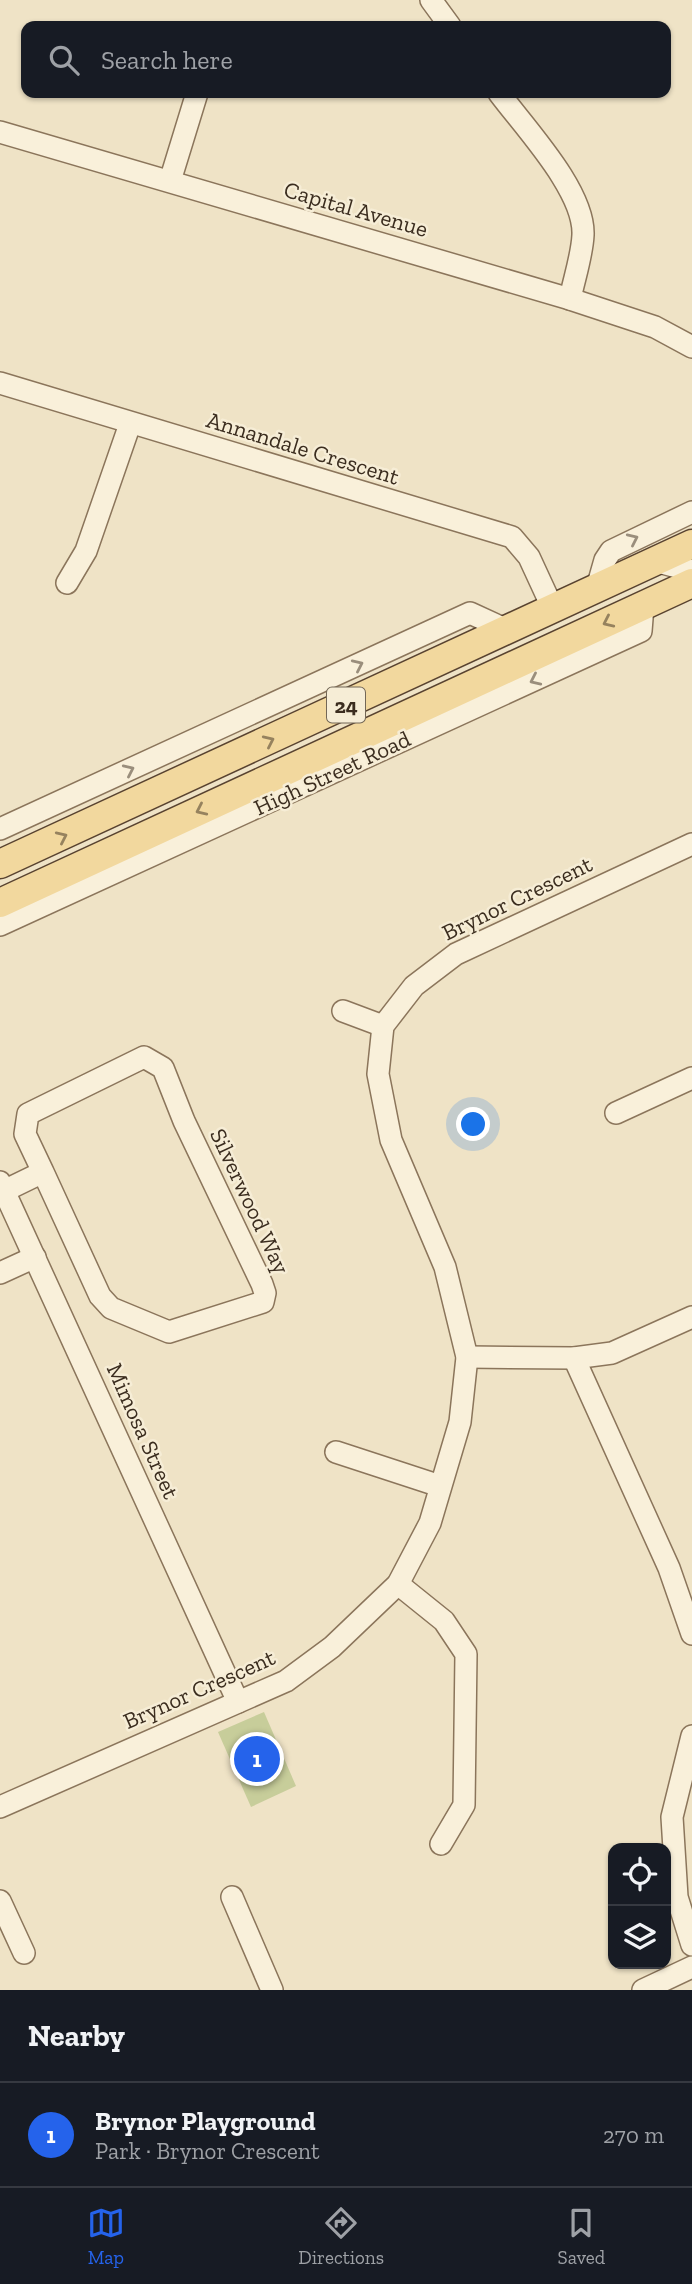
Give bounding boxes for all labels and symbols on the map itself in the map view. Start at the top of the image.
street label: Capital Avenue [281,175,431,243]
street label: Annandale Crescent [203,405,403,491]
one-way arrow [626,533,638,547]
one-way arrow [603,614,615,628]
one-way arrow [351,659,363,673]
one-way arrow [529,672,542,686]
road number: 24 [327,688,365,722]
street label: High Street Road [249,724,415,822]
one-way arrow [262,735,274,749]
one-way arrow [122,764,134,778]
one-way arrow [196,802,208,816]
one-way arrow [55,831,68,845]
street label: Brynor Crescent [437,849,597,946]
your location [456,1107,490,1141]
street label: Silverwood Way [204,1124,296,1278]
street label: Mimosa Street [101,1359,186,1504]
street label: Brynor Crescent [119,1643,280,1735]
pin: 1 [234,1733,280,1785]

